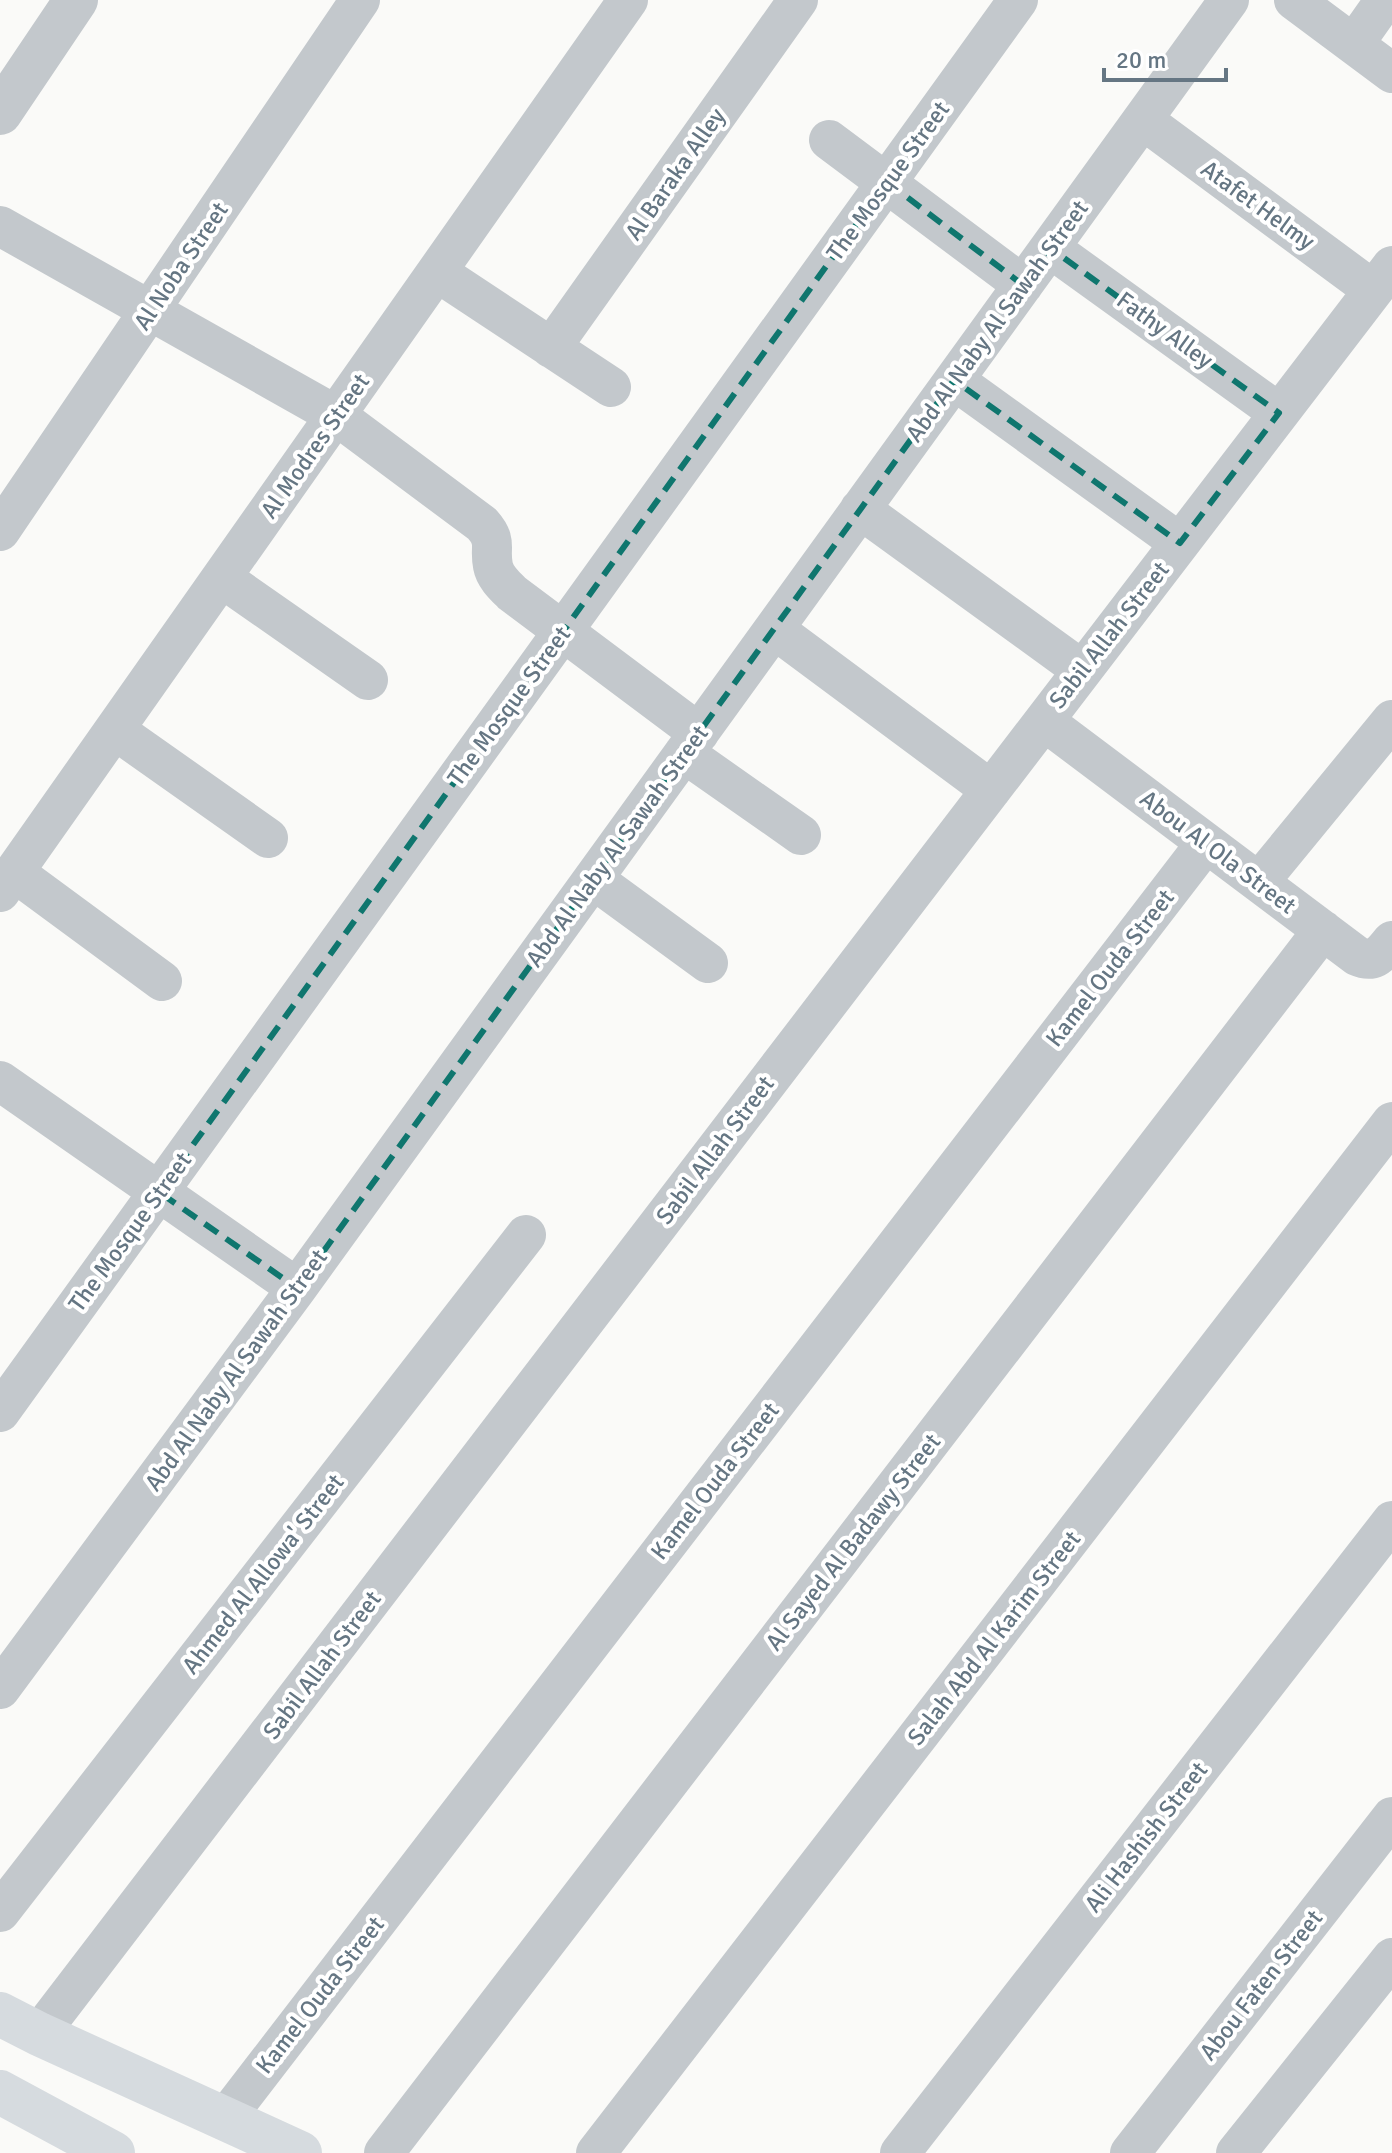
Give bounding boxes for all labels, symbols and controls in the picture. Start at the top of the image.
scale bar [1104,32,1226,82]
text: 20 m [1116,45,1166,75]
street label: The Mosque Street [820,95,956,267]
street label: Al Baraka Alley [618,102,732,246]
street label: Atafet Helmy [1195,154,1321,256]
street label: Abd Al Naby Al Sawah Street [899,194,1095,448]
street label: Al Noba Street [127,196,235,336]
street label: Fathy Alley [1111,285,1219,375]
street label: Al Modres Street [254,368,376,524]
street label: Sabil Allah Street [1042,555,1176,715]
street label: The Mosque Street [441,620,577,792]
street label: Abd Al Naby Al Sawah Street [519,719,715,973]
street label: Abou Al Ola Street [1134,783,1302,921]
street label: Kamel Ouda Street [1039,883,1181,1053]
street label: Sabil Allah Street [649,1070,781,1230]
street label: The Mosque Street [62,1146,198,1318]
street label: Abd Al Naby Al Sawah Street [138,1243,334,1497]
street label: Kamel Ouda Street [644,1396,786,1566]
street label: Al Sayed Al Badawy Street [759,1427,947,1657]
street label: Ahmed Al Allowa' Street [175,1468,351,1680]
street label: Salah Abd Al Karim Street [901,1525,1087,1751]
street label: Sabil Allah Street [256,1585,388,1745]
street label: Ali Hashish Street [1078,1756,1214,1918]
street label: Abou Faten Street [1193,1904,1329,2066]
street label: Kamel Ouda Street [249,1910,391,2080]

